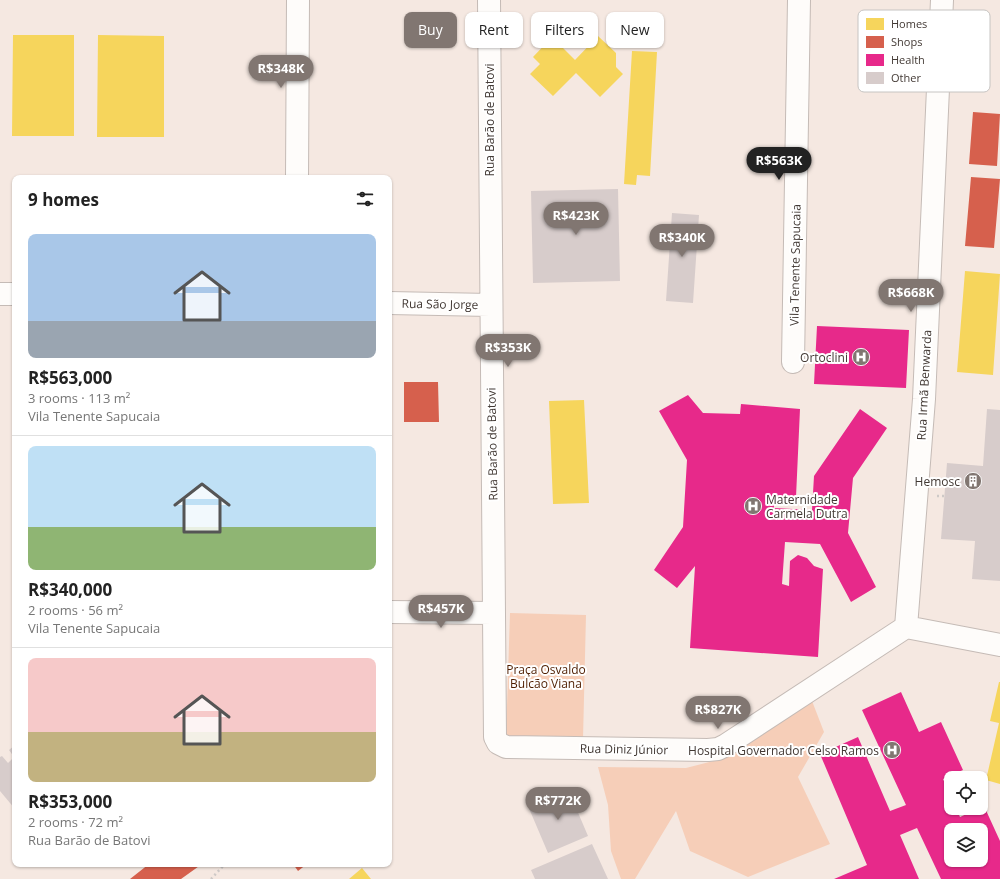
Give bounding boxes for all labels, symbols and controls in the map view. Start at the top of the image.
legend [858,10,990,92]
chip: Buy [404,12,457,48]
chip: Rent [465,12,523,48]
chip: Filters [531,12,598,48]
chip: New [606,12,664,48]
text: Homes [891,16,927,31]
text: Shops [891,34,922,49]
text: Health [891,52,925,67]
pin: R$348K [248,55,314,89]
text: R$348K [258,59,304,77]
street label: Rua Barão de Batovi [481,63,498,177]
text: Other [891,70,921,85]
pin: R$563K [746,147,812,181]
text: R$563K [756,151,802,169]
text: 9 homes [28,188,99,211]
icon: filters [354,188,376,210]
pin: R$423K [543,202,609,236]
street label: Vila Tenente Sapucaia [785,204,805,326]
text: R$423K [553,206,599,224]
pin: R$340K [649,224,715,258]
text: R$340K [659,228,705,246]
icon: home [166,260,238,332]
pin: R$668K [878,279,944,313]
text: R$668K [888,283,934,301]
street label: Rua São Jorge [401,295,479,313]
street label: Rua Irmã Benwarda [913,329,935,441]
pin: R$353K [475,334,541,368]
text: R$353K [485,338,531,356]
hospital icon: Ortoclini [851,347,871,367]
place label: Ortoclini [800,349,848,366]
text: R$563,000 [28,366,112,389]
street label: Rua Barão de Batovi [483,387,501,501]
text: 3 rooms · 113 m² [28,389,130,407]
text: Vila Tenente Sapucaia [28,407,160,425]
building icon: Hemosc [963,471,983,491]
icon: home [166,472,238,544]
place label: Hemosc [915,473,960,490]
place label: Maternidade Carmela Dutra [766,491,848,522]
hospital icon: Maternidade Carmela Dutra [743,496,763,516]
text: R$340,000 [28,578,112,601]
pin: R$457K [408,595,474,629]
text: R$457K [418,599,464,617]
text: 2 rooms · 56 m² [28,601,123,619]
text: Vila Tenente Sapucaia [28,619,160,637]
park label: Praça Osvaldo Bulcão Viana [506,661,586,692]
icon: home [166,684,238,756]
pin: R$827K [685,696,751,730]
text: R$827K [695,700,741,718]
street label: Rua Diniz Júnior [580,740,668,758]
hospital icon: Hospital Governador Celso Ramos [882,740,902,760]
place label: Hospital Governador Celso Ramos [688,742,879,759]
map controls [944,771,988,867]
button: locate [944,771,988,815]
pin: R$772K [525,787,591,821]
text: R$353,000 [28,790,112,813]
text: R$772K [535,791,581,809]
text: 2 rooms · 72 m² [28,813,123,831]
button: layers [944,823,988,867]
text: Rua Barão de Batovi [28,831,150,849]

